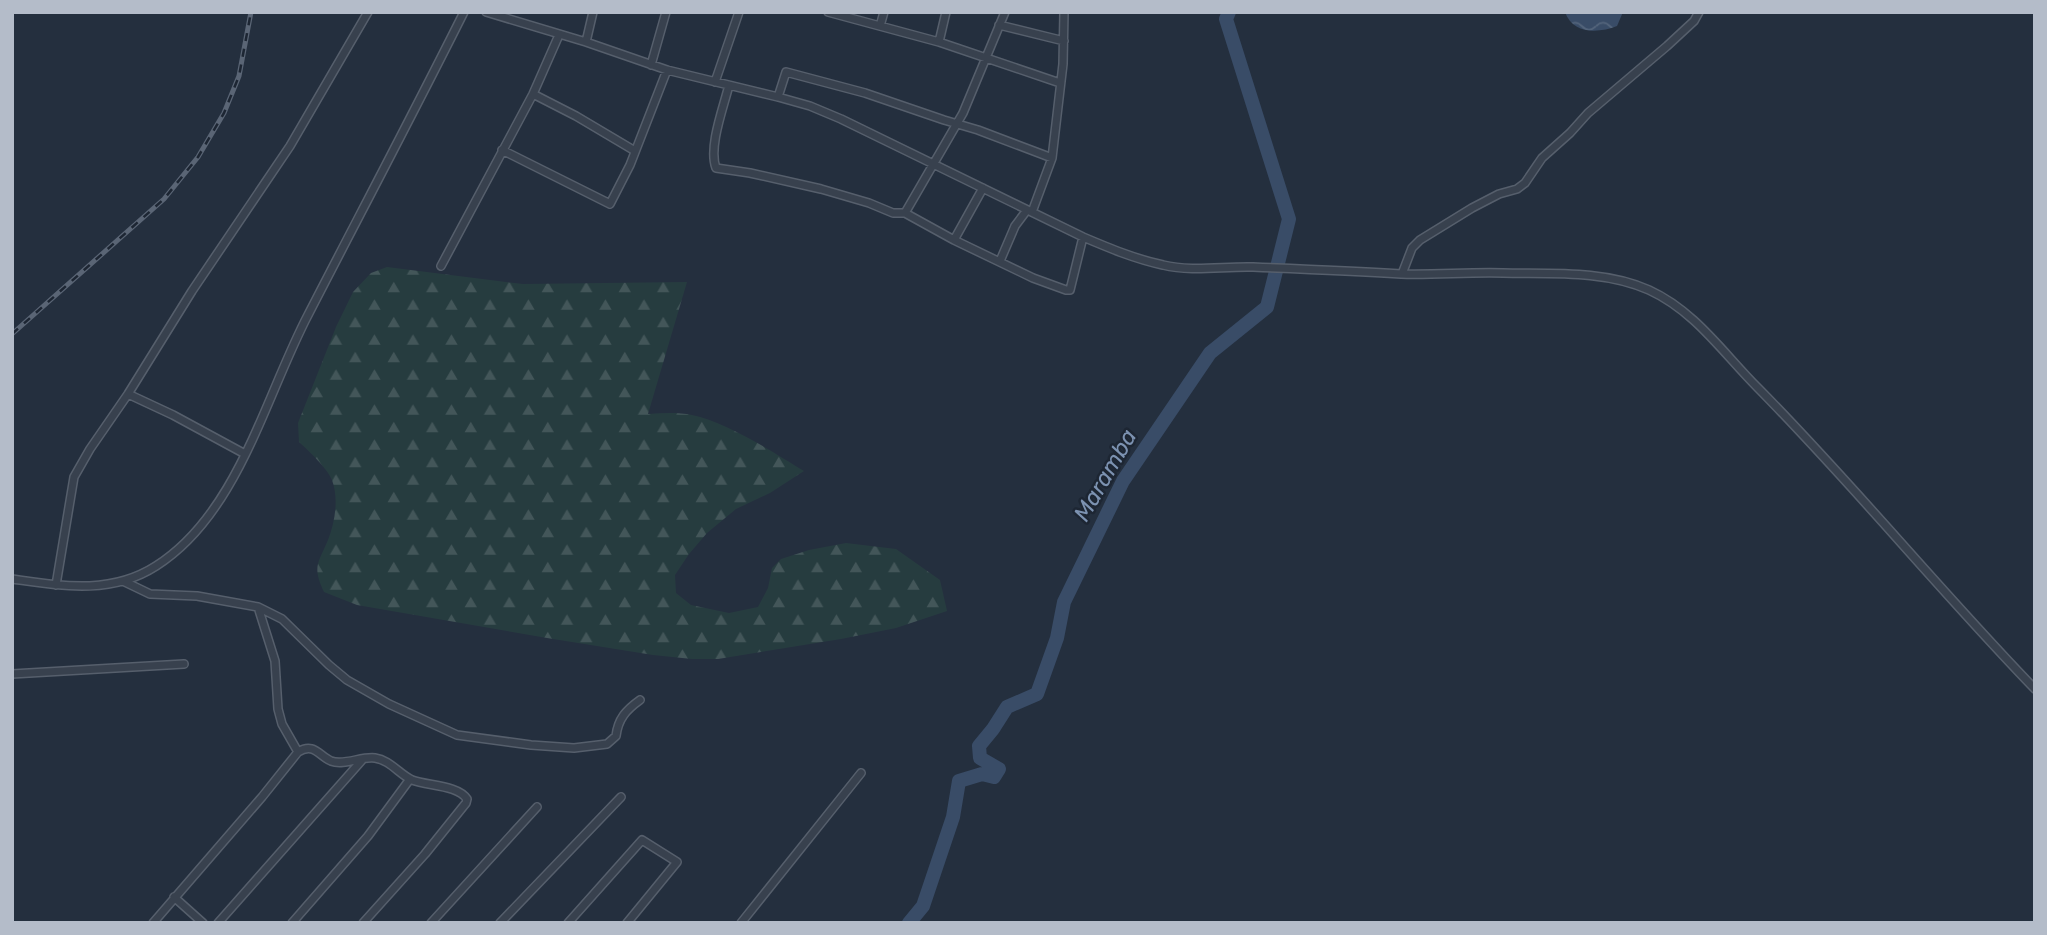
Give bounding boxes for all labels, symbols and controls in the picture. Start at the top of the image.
water label: Maramba [1067,424,1143,526]

